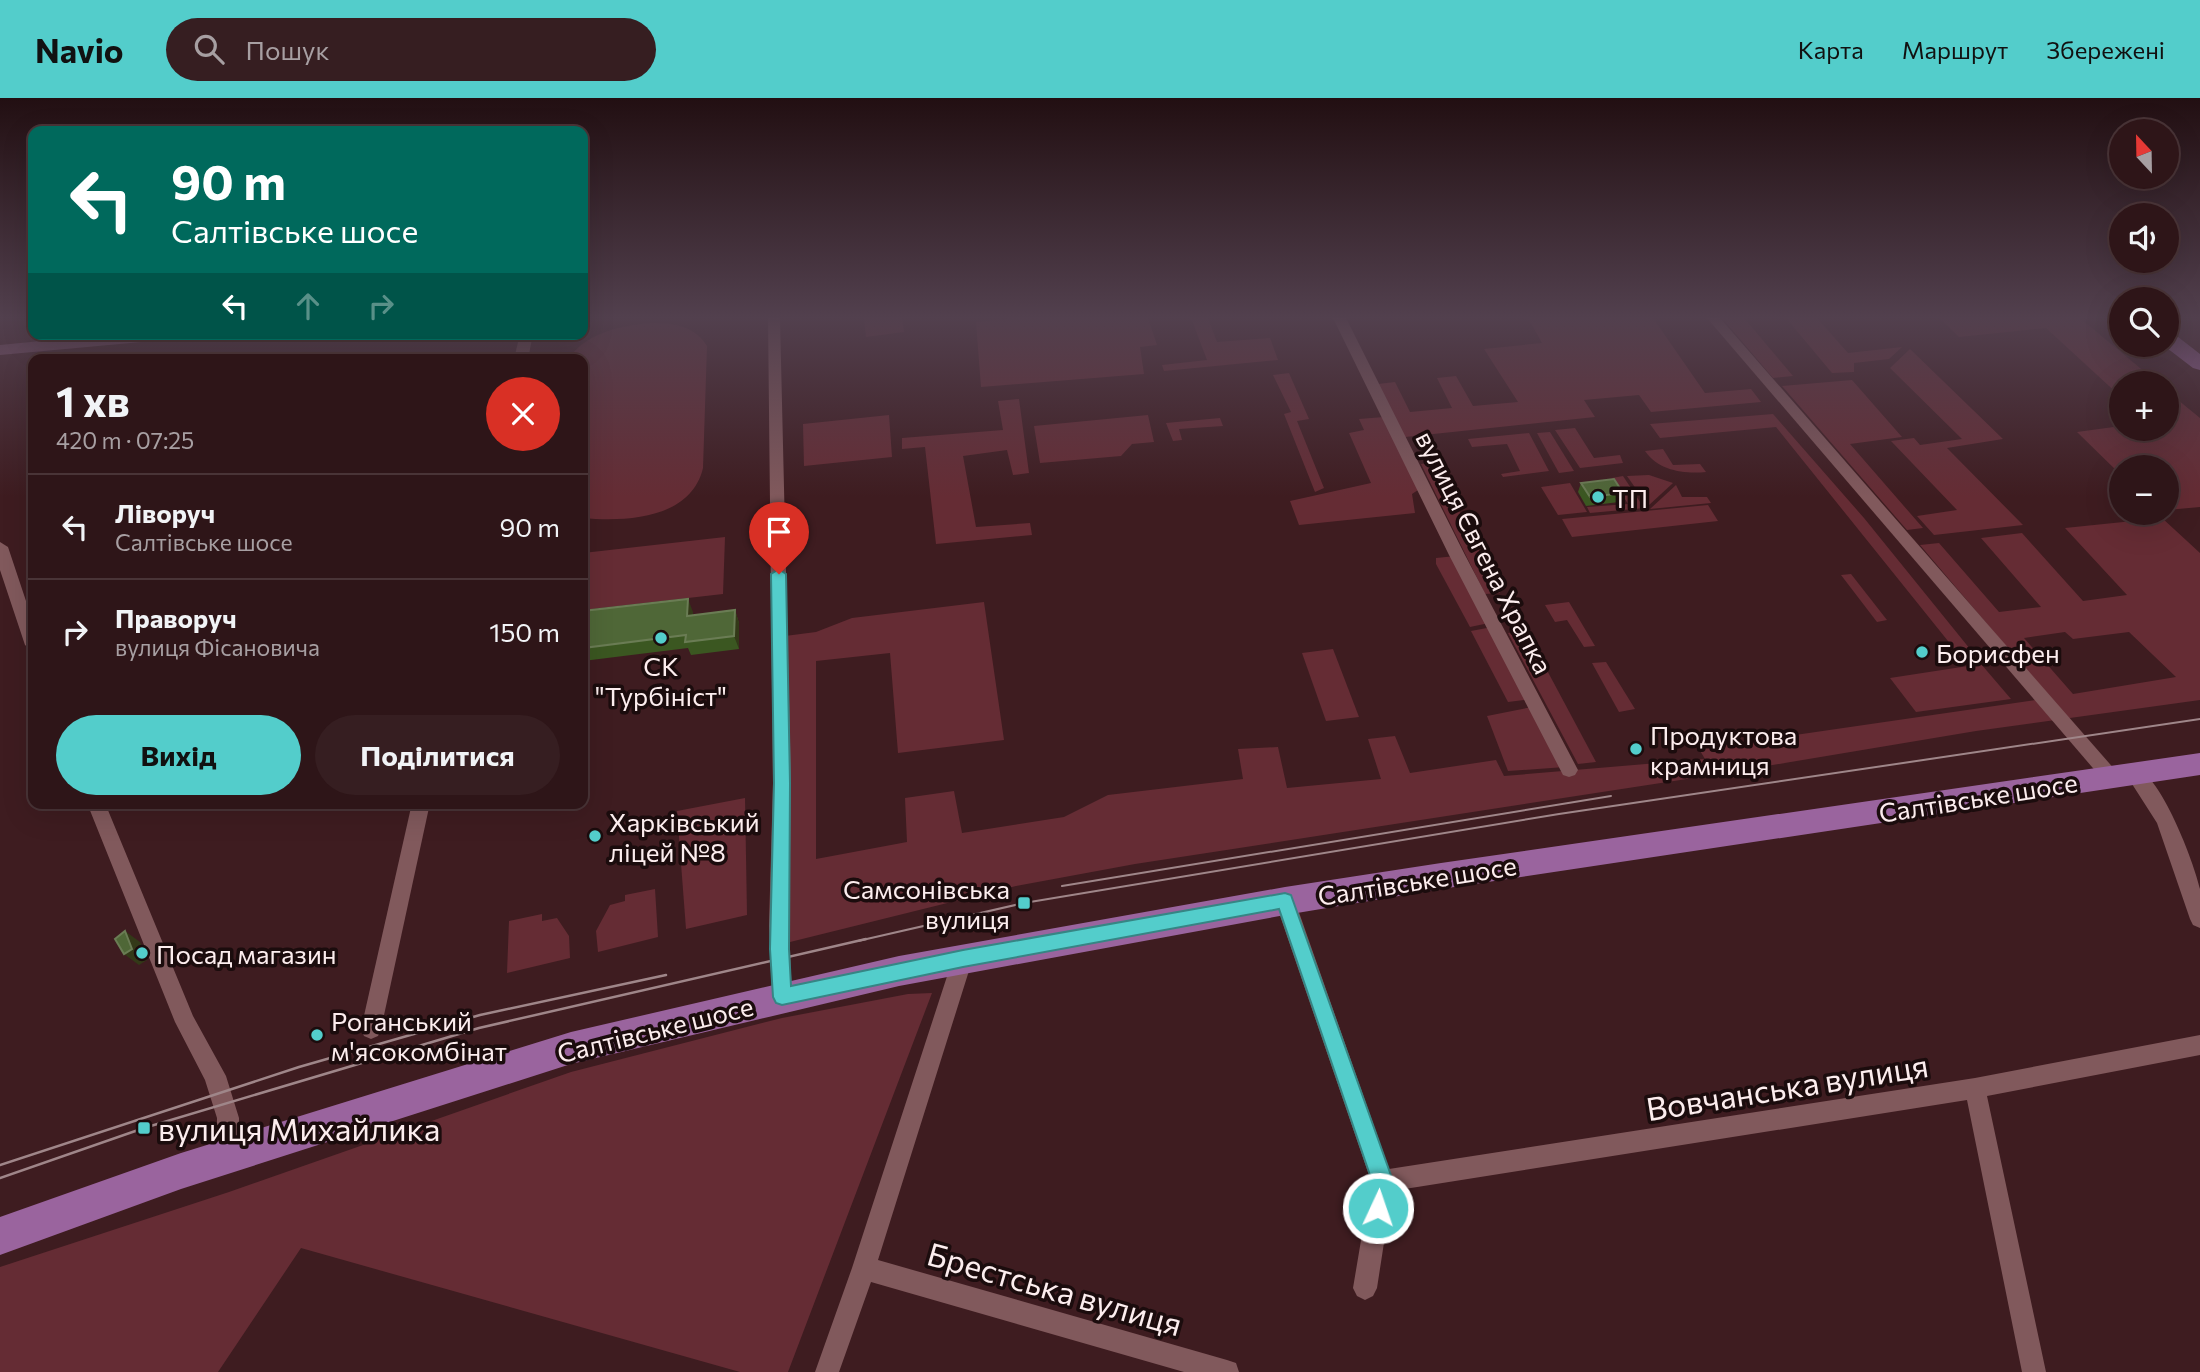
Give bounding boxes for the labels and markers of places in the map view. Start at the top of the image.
place label: ТП [1612,482,1648,513]
marker: ТП [1590,489,1606,505]
pin [749,502,809,574]
marker: СК "Турбініст" [653,630,669,646]
place label: Борисфен [1936,637,2060,668]
marker: Борисфен [1914,644,1930,660]
place label: СК "Турбініст" [595,650,727,711]
place label: Продуктова крамниця [1650,719,1797,780]
marker: Продуктова крамниця [1628,741,1644,757]
place label: Харківський ліцей №8 [609,806,760,867]
marker: Харківський ліцей №8 [587,828,603,844]
place label: Самсонівська вулиця [843,873,1010,934]
marker: Самсонівська вулиця [1016,895,1032,911]
place label: Посад магазин [156,938,337,969]
marker: Посад магазин [134,945,150,961]
place label: Роганський м'ясокомбінат [331,1005,507,1066]
marker: Роганський м'ясокомбінат [309,1027,325,1043]
place label: вулиця Михайлика [158,1108,440,1148]
marker: вулиця Михайлика [136,1120,152,1136]

